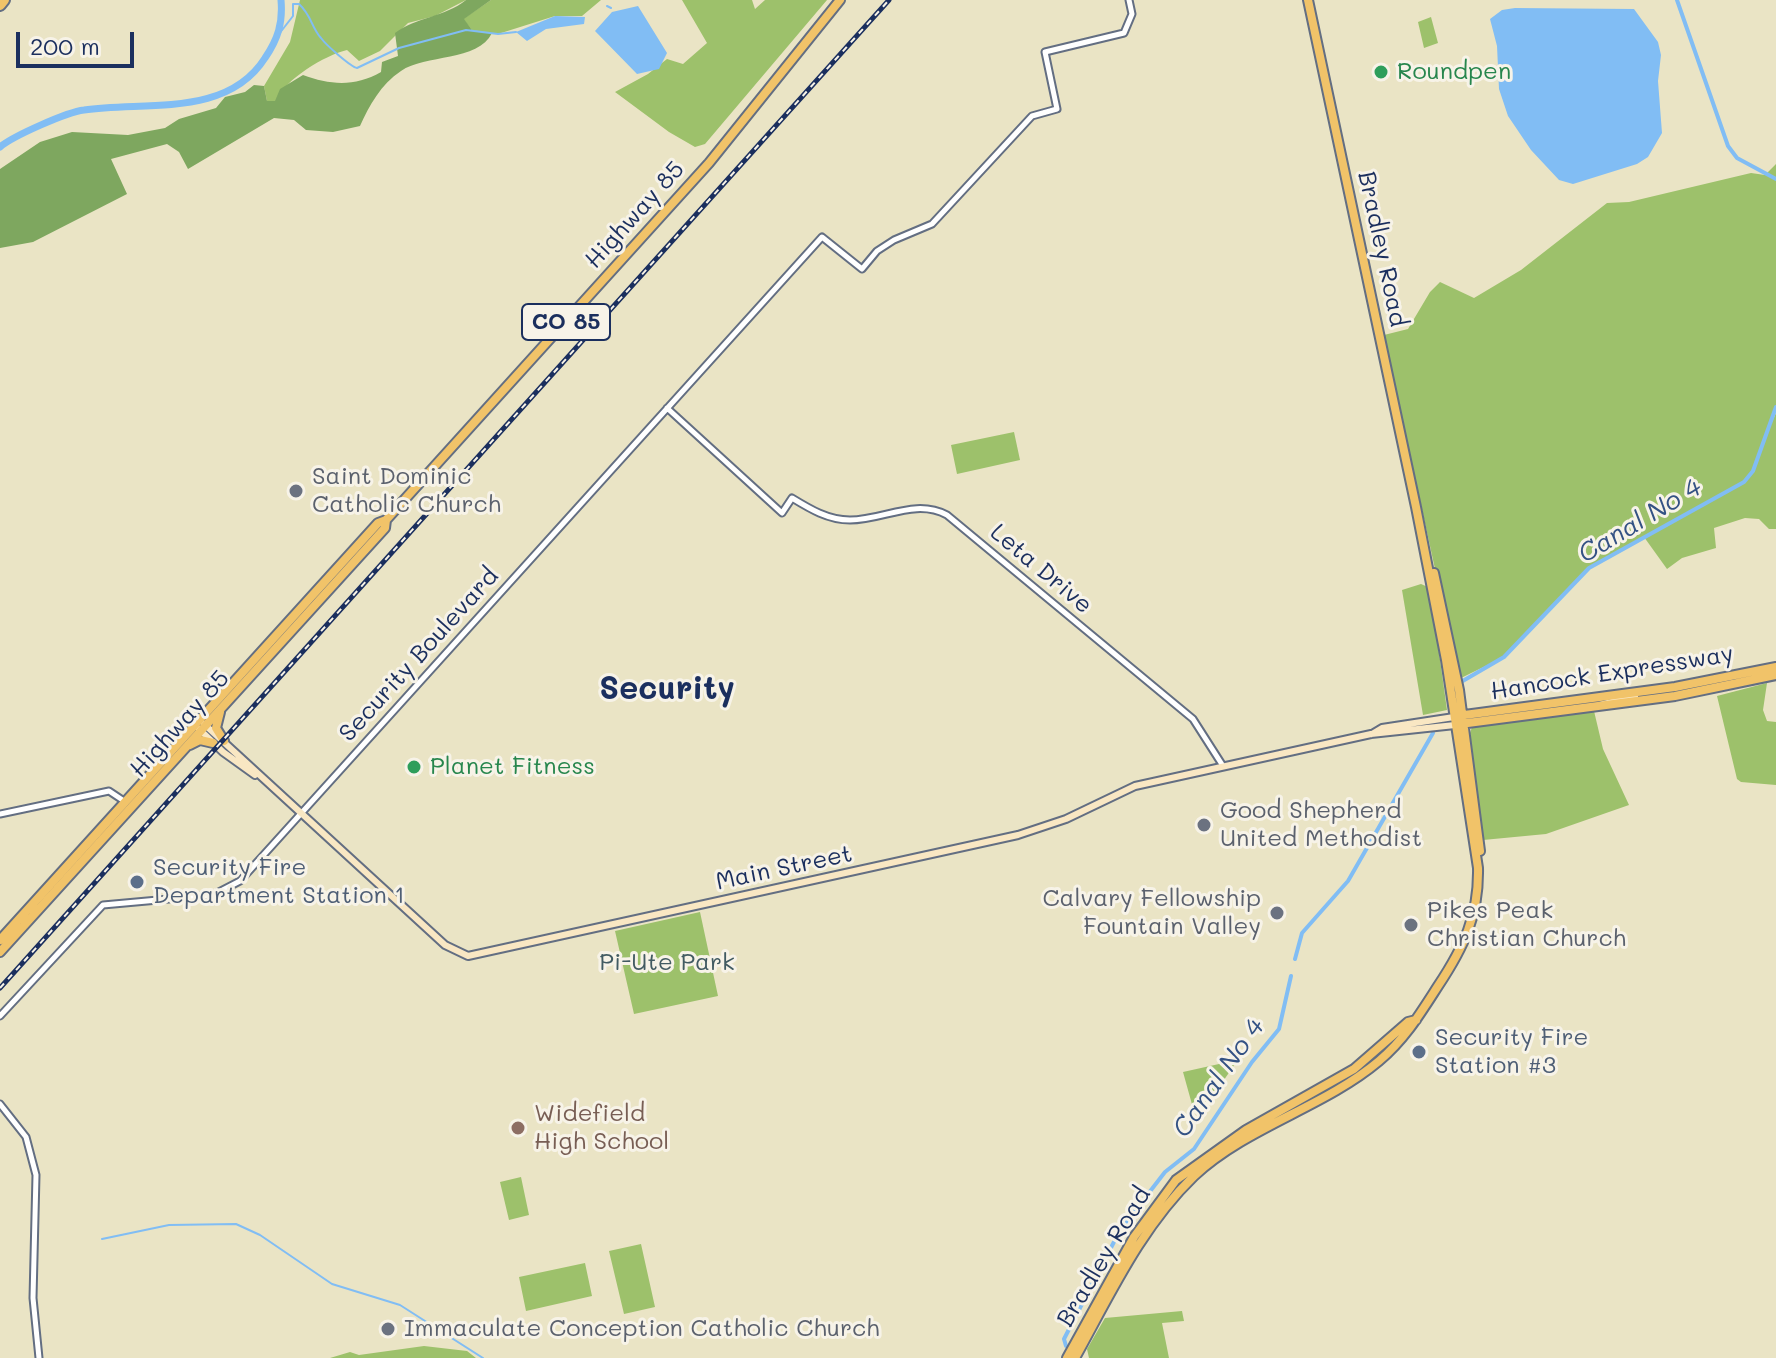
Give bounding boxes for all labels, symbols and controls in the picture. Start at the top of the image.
scale bar [20,16,138,66]
text: 200 m [30,30,100,61]
place label: Roundpen [1397,58,1511,86]
marker: Roundpen [1372,63,1390,81]
street label: Highway 85 [579,155,691,275]
street label: Bradley Road [1351,169,1413,329]
road number: CO 85 [522,304,610,340]
place label: Saint Dominic Catholic Church [312,463,501,519]
water label: Canal No 4 [1573,472,1707,570]
marker: Saint Dominic Catholic Church [287,482,305,500]
street label: Leta Drive [984,518,1098,620]
street label: Security Boulevard [333,562,505,748]
street label: Hancock Expressway [1489,640,1735,706]
street label: Highway 85 [124,664,236,784]
district label: Security [599,670,735,708]
place label: Planet Fitness [430,753,595,781]
marker: Planet Fitness [405,758,423,776]
place label: Good Shepherd United Methodist [1220,797,1422,853]
marker: Good Shepherd United Methodist [1195,816,1213,834]
street label: Main Street [713,839,855,897]
place label: Security Fire Department Station 1 [153,854,405,910]
marker: Security Fire Department Station 1 [128,873,146,891]
place label: Calvary Fellowship Fountain Valley [1042,885,1261,941]
place label: Pikes Peak Christian Church [1427,897,1626,953]
marker: Calvary Fellowship Fountain Valley [1268,904,1286,922]
marker: Pikes Peak Christian Church [1402,916,1420,934]
park label: Pi-Ute Park [599,949,735,977]
water label: Canal No 4 [1167,1012,1271,1144]
place label: Security Fire Station #3 [1435,1024,1588,1080]
marker: Security Fire Station #3 [1410,1043,1428,1061]
place label: Widefield High School [534,1100,669,1156]
marker: Widefield High School [509,1119,527,1137]
street label: Bradley Road [1051,1182,1157,1332]
place label: Immaculate Conception Catholic Church [404,1315,880,1343]
marker: Immaculate Conception Catholic Church [379,1320,397,1338]

